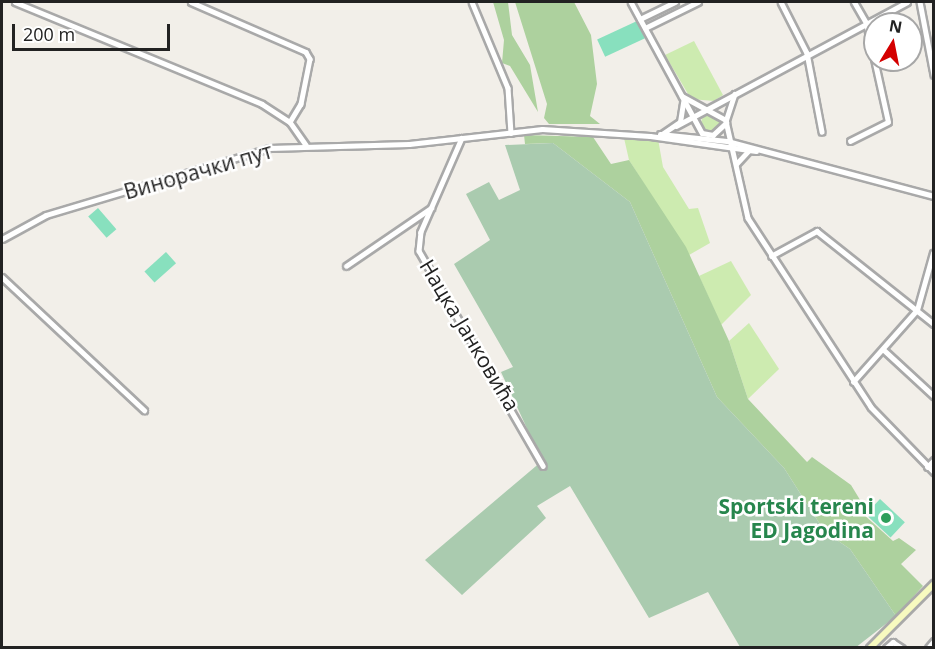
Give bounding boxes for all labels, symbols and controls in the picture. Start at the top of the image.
scale bar [15,12,172,50]
north arrow [863,12,923,72]
text: N [887,14,904,38]
text: 200 m [23,22,75,46]
street label: Винорачки пут [121,138,275,204]
street label: Нацка Јанковића [415,255,525,415]
place label: Sportski tereni ED Jagodina [718,493,874,543]
marker: Sportski tereni ED Jagodina [879,511,893,525]

